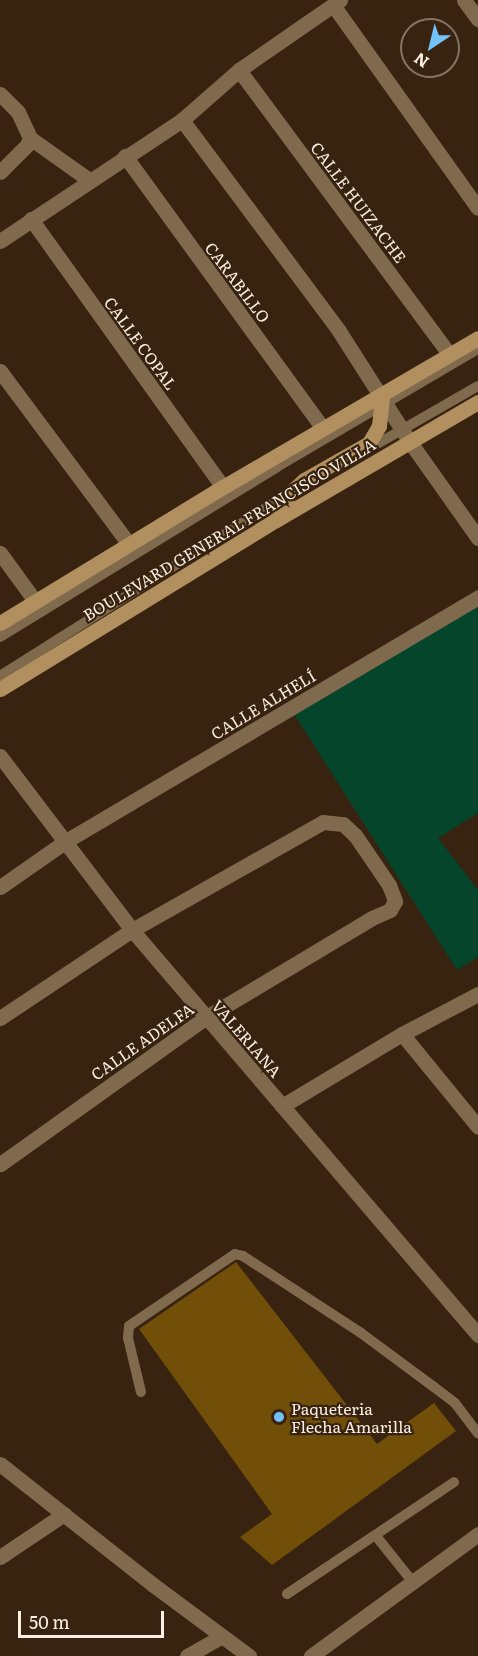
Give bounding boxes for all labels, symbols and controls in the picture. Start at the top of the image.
north arrow [400,18,460,78]
text: N [408,47,433,75]
street label: CALLE HUIZACHE [307,138,411,266]
street label: CARABILLO [202,238,274,326]
street label: CALLE COPAL [101,293,181,393]
street label: BOULEVARD GENERAL FRANCISCO VILLA [79,434,379,624]
street label: CALLE ALHELÍ [207,665,319,743]
street label: VALERIANA [208,995,286,1081]
street label: CALLE ADELFA [87,998,197,1084]
place label: Paqueteria Flecha Amarilla [291,1398,412,1436]
marker: Paqueteria Flecha Amarilla [272,1410,286,1424]
scale bar [21,1599,166,1637]
text: 50 m [29,1608,70,1635]

